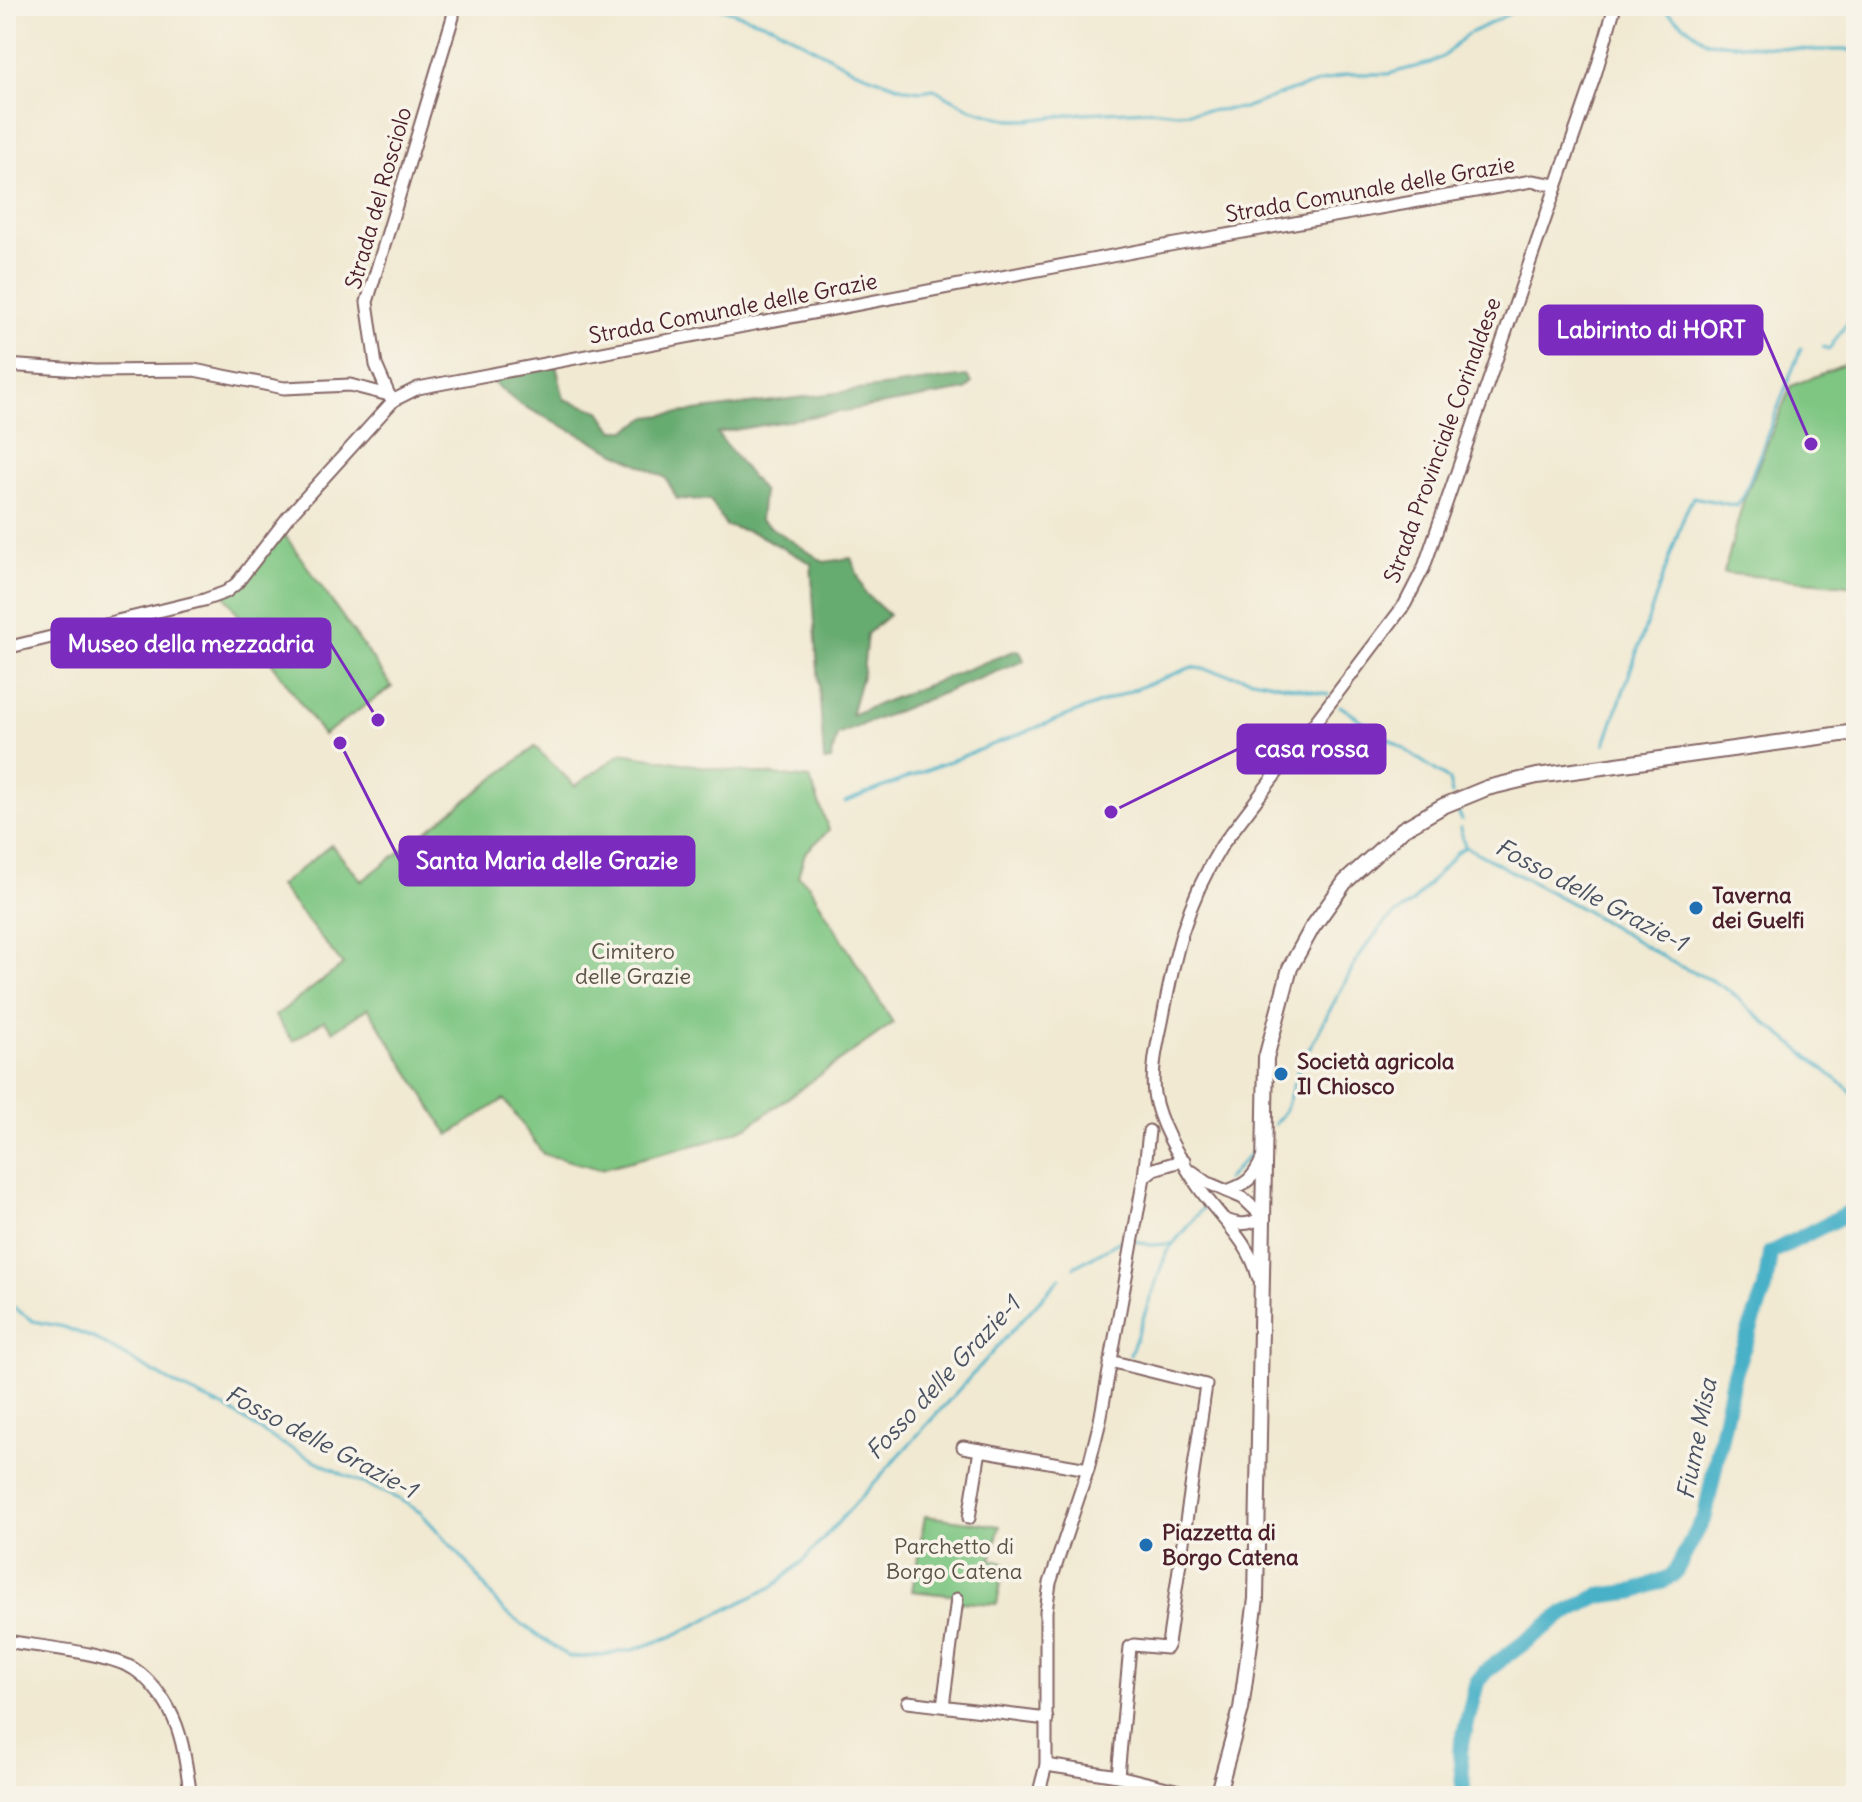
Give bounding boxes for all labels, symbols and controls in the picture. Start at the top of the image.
street label: Strada del Rosciolo [339,104,417,292]
street label: Strada Comunale delle Grazie [1223,150,1517,228]
street label: Strada Comunale delle Grazie [586,266,880,350]
street label: Strada Provinciale Corinaldese [1377,293,1507,587]
callout: Labirinto di HORT [1540,306,1762,354]
text: Labirinto di HORT [1556,314,1746,344]
callout: Museo della mezzadria [52,619,330,667]
text: Museo della mezzadria [68,628,315,658]
callout: casa rossa [1238,725,1385,773]
text: casa rossa [1255,733,1370,763]
water label: Fosso delle Grazie-1 [1491,831,1694,958]
callout: Santa Maria delle Grazie [400,837,694,885]
text: Santa Maria delle Grazie [416,845,678,875]
place label: Taverna dei Guelfi [1712,881,1804,934]
marker: Taverna dei Guelfi [1687,899,1705,917]
park label: Cimitero delle Grazie [575,937,691,990]
place label: Società agricola Il Chiosco [1297,1047,1455,1100]
marker: Società agricola Il Chiosco [1272,1065,1290,1083]
water label: Fosso delle Grazie-1 [859,1288,1027,1465]
water label: Fiume Misa [1670,1375,1723,1502]
water label: Fosso delle Grazie-1 [221,1378,424,1505]
place label: Piazzetta di Borgo Catena [1162,1518,1299,1571]
park label: Parchetto di Borgo Catena [886,1532,1022,1585]
marker: Piazzetta di Borgo Catena [1137,1536,1155,1554]

